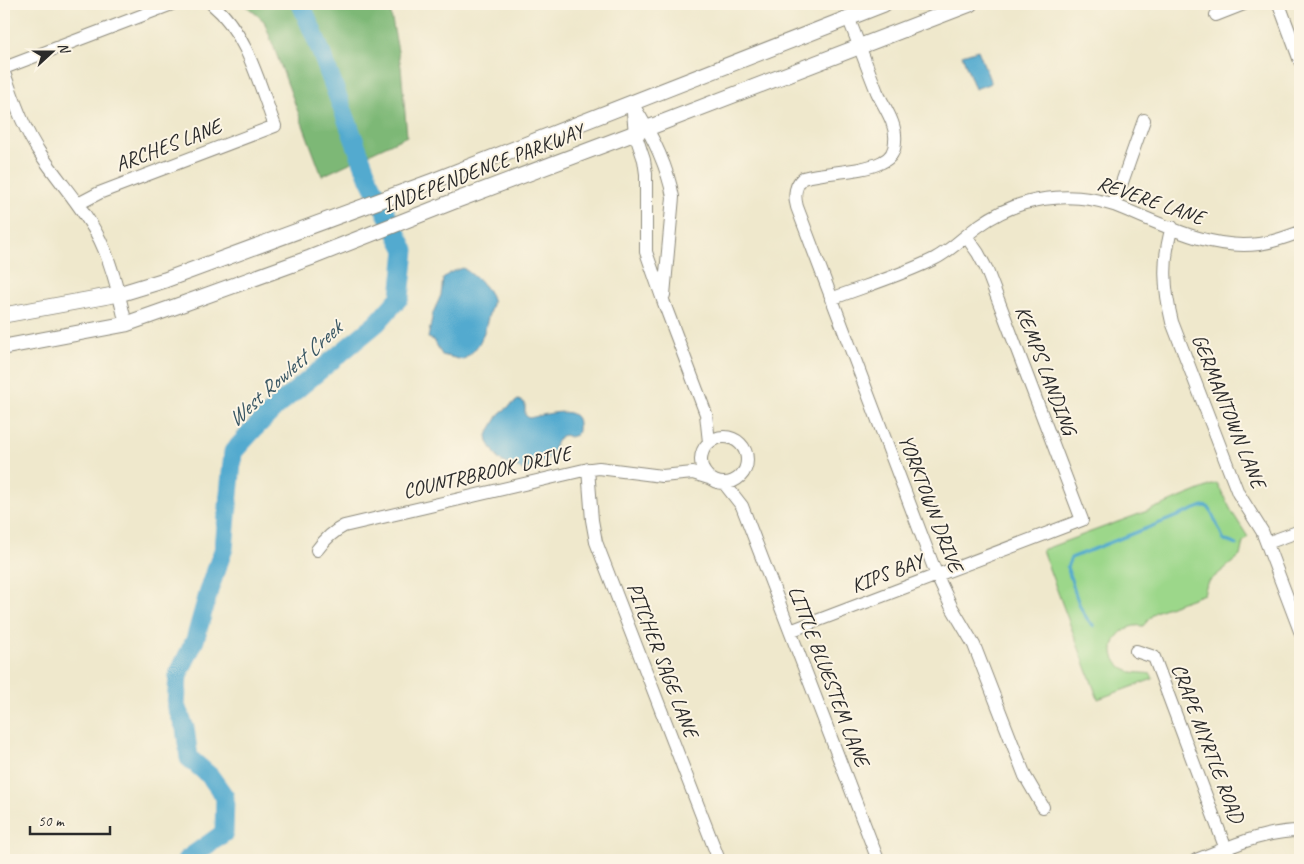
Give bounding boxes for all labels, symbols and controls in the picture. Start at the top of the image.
north arrow [28,28,78,78]
text: N [54,40,74,57]
street label: ARCHES LANE [111,112,227,177]
street label: INDEPENDENCE PARKWAY [379,116,591,218]
street label: REVERE LANE [1094,170,1210,231]
street label: KEMPS LANDING [1010,302,1084,441]
water label: West Rowlett Creek [221,312,351,433]
street label: GERMANTOWN LANE [1186,330,1273,494]
street label: YORKTOWN DRIVE [893,431,970,578]
street label: COUNTRBROOK DRIVE [400,439,576,504]
street label: KIPS BAY [847,546,930,599]
street label: PITCHER SAGE LANE [621,579,705,744]
street label: LITTLE BLUESTEM LANE [783,582,876,772]
street label: CRAPE MYRTLE ROAD [1166,660,1251,828]
scale bar [30,804,110,836]
text: 50 m [38,812,65,831]

